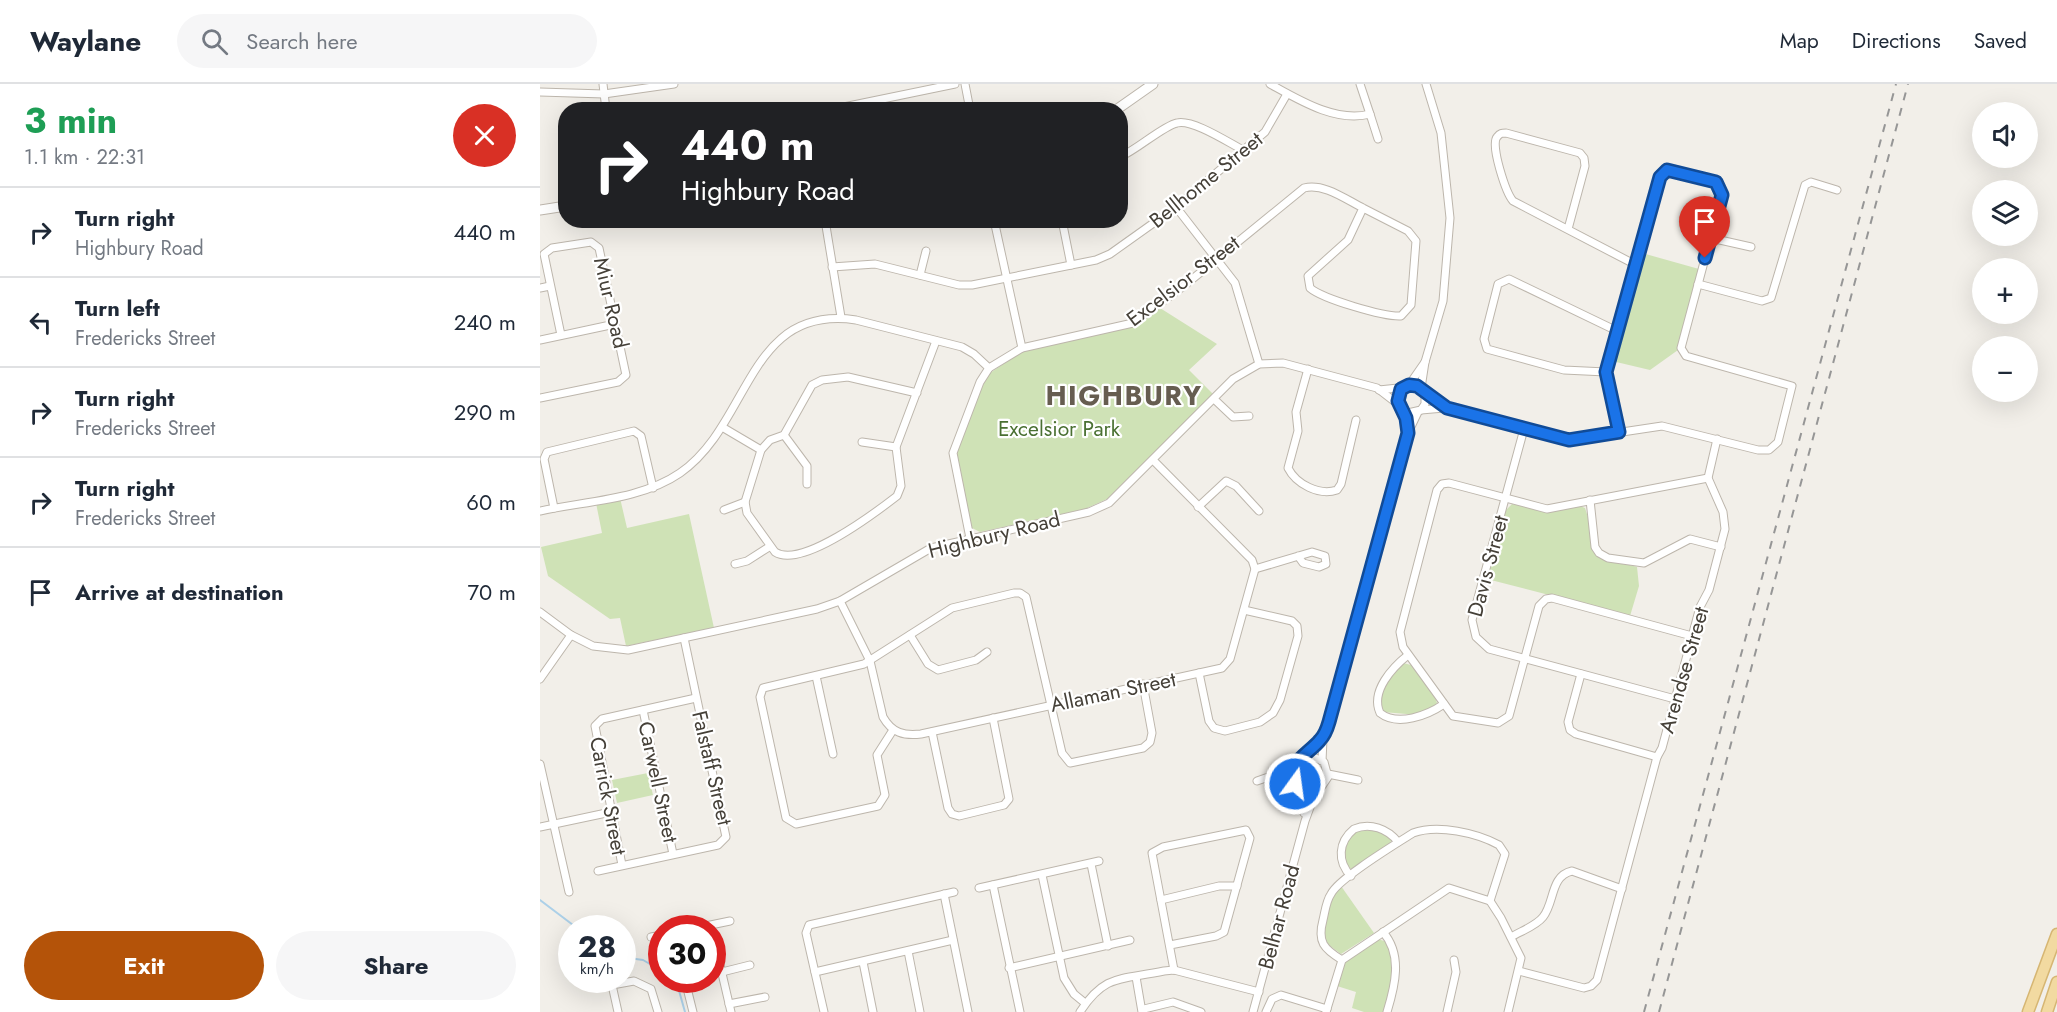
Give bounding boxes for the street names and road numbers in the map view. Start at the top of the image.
street label: Bellhome Street [1143,125,1269,235]
street label: Excelsior Street [1120,228,1246,334]
street label: Miur Road [586,255,636,351]
street label: Highbury Road [925,504,1063,566]
street label: Davis Street [1460,512,1516,620]
street label: Arendse Street [1652,603,1716,737]
street label: Allaman Street [1048,664,1178,720]
street label: Falstaff Street [684,708,740,828]
street label: Carwell Street [631,719,685,845]
street label: Carrick Street [582,734,634,858]
street label: Belhar Road [1251,861,1307,973]

